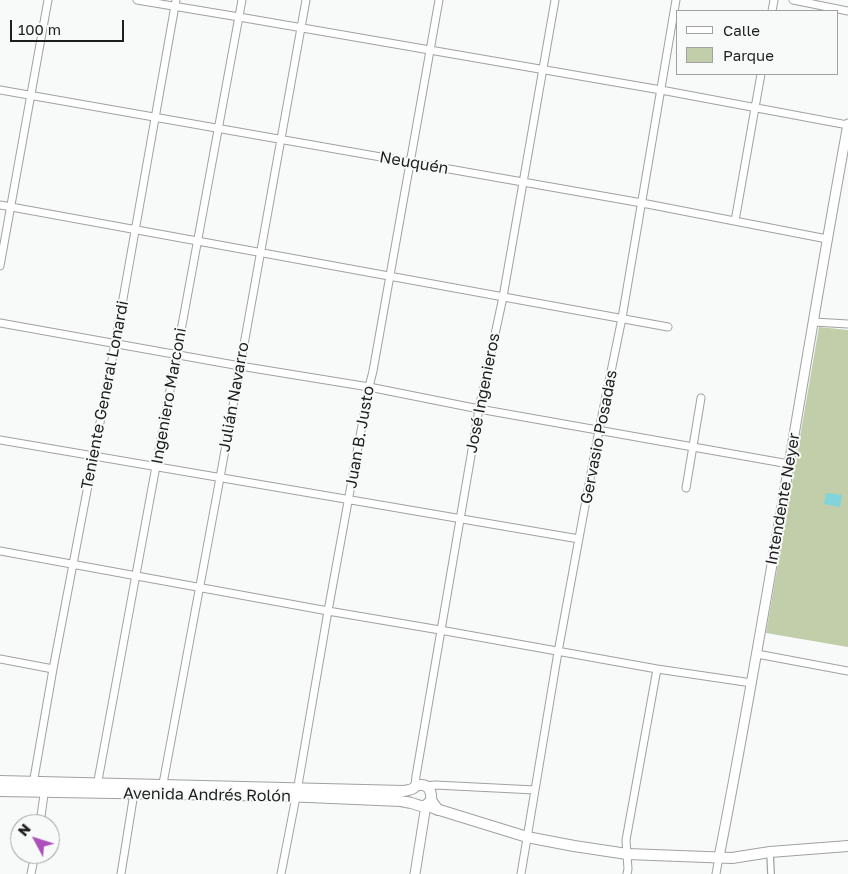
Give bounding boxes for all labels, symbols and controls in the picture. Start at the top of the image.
scale bar [12,10,126,42]
legend [676,10,838,75]
text: 100 m [18,20,61,38]
text: Calle [723,21,760,39]
text: Parque [723,46,774,64]
street label: Neuquén [378,147,450,179]
street label: Teniente General Lonardi [77,299,133,491]
street label: Ingeniero Marconi [148,326,190,466]
street label: José Ingenieros [462,331,504,455]
street label: Julián Navarro [215,341,253,453]
street label: Gervasio Posadas [577,368,621,506]
street label: Juan B. Justo [342,384,378,490]
street label: Intendente Neyer [762,431,804,567]
street label: Avenida Andrés Rolón [123,784,291,806]
north arrow [10,814,60,864]
text: N [14,820,34,839]

